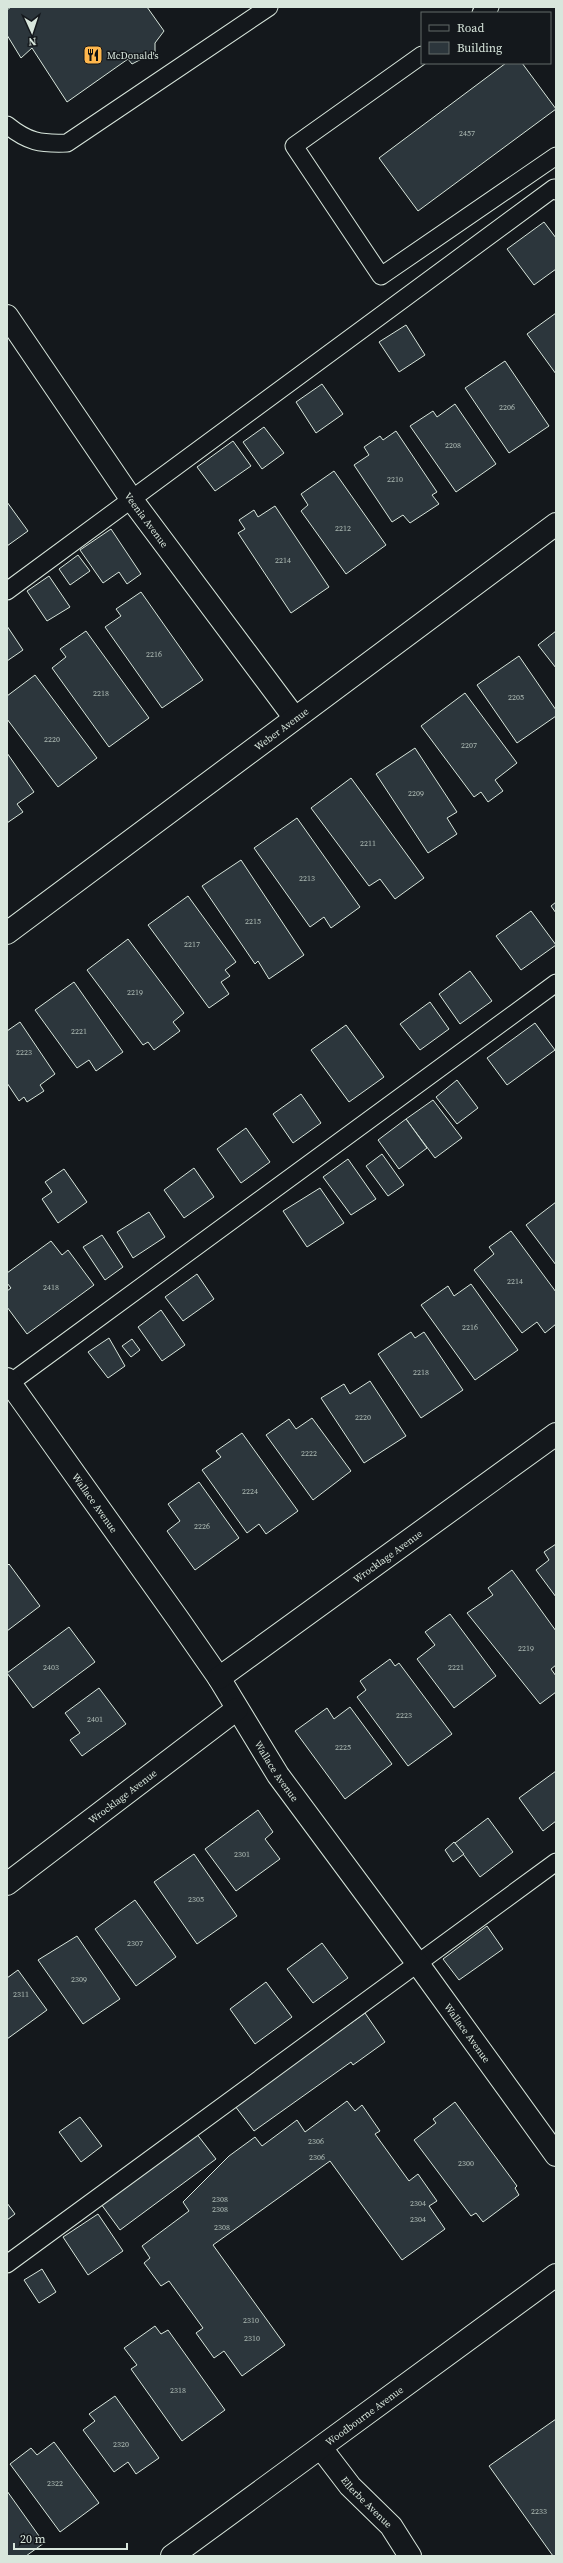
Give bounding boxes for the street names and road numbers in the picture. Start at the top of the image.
street label: Veenia Avenue [122,490,171,550]
street label: Weber Avenue [252,705,311,753]
street label: Wallace Avenue [69,1471,120,1535]
street label: Wrocklage Avenue [351,1527,425,1586]
street label: Wallace Avenue [252,1738,301,1804]
street label: Wrocklage Avenue [86,1766,159,1827]
street label: Wallace Avenue [441,2001,493,2065]
street label: Woodbourne Avenue [323,2383,406,2449]
street label: Ellerbe Avenue [338,2474,395,2531]

